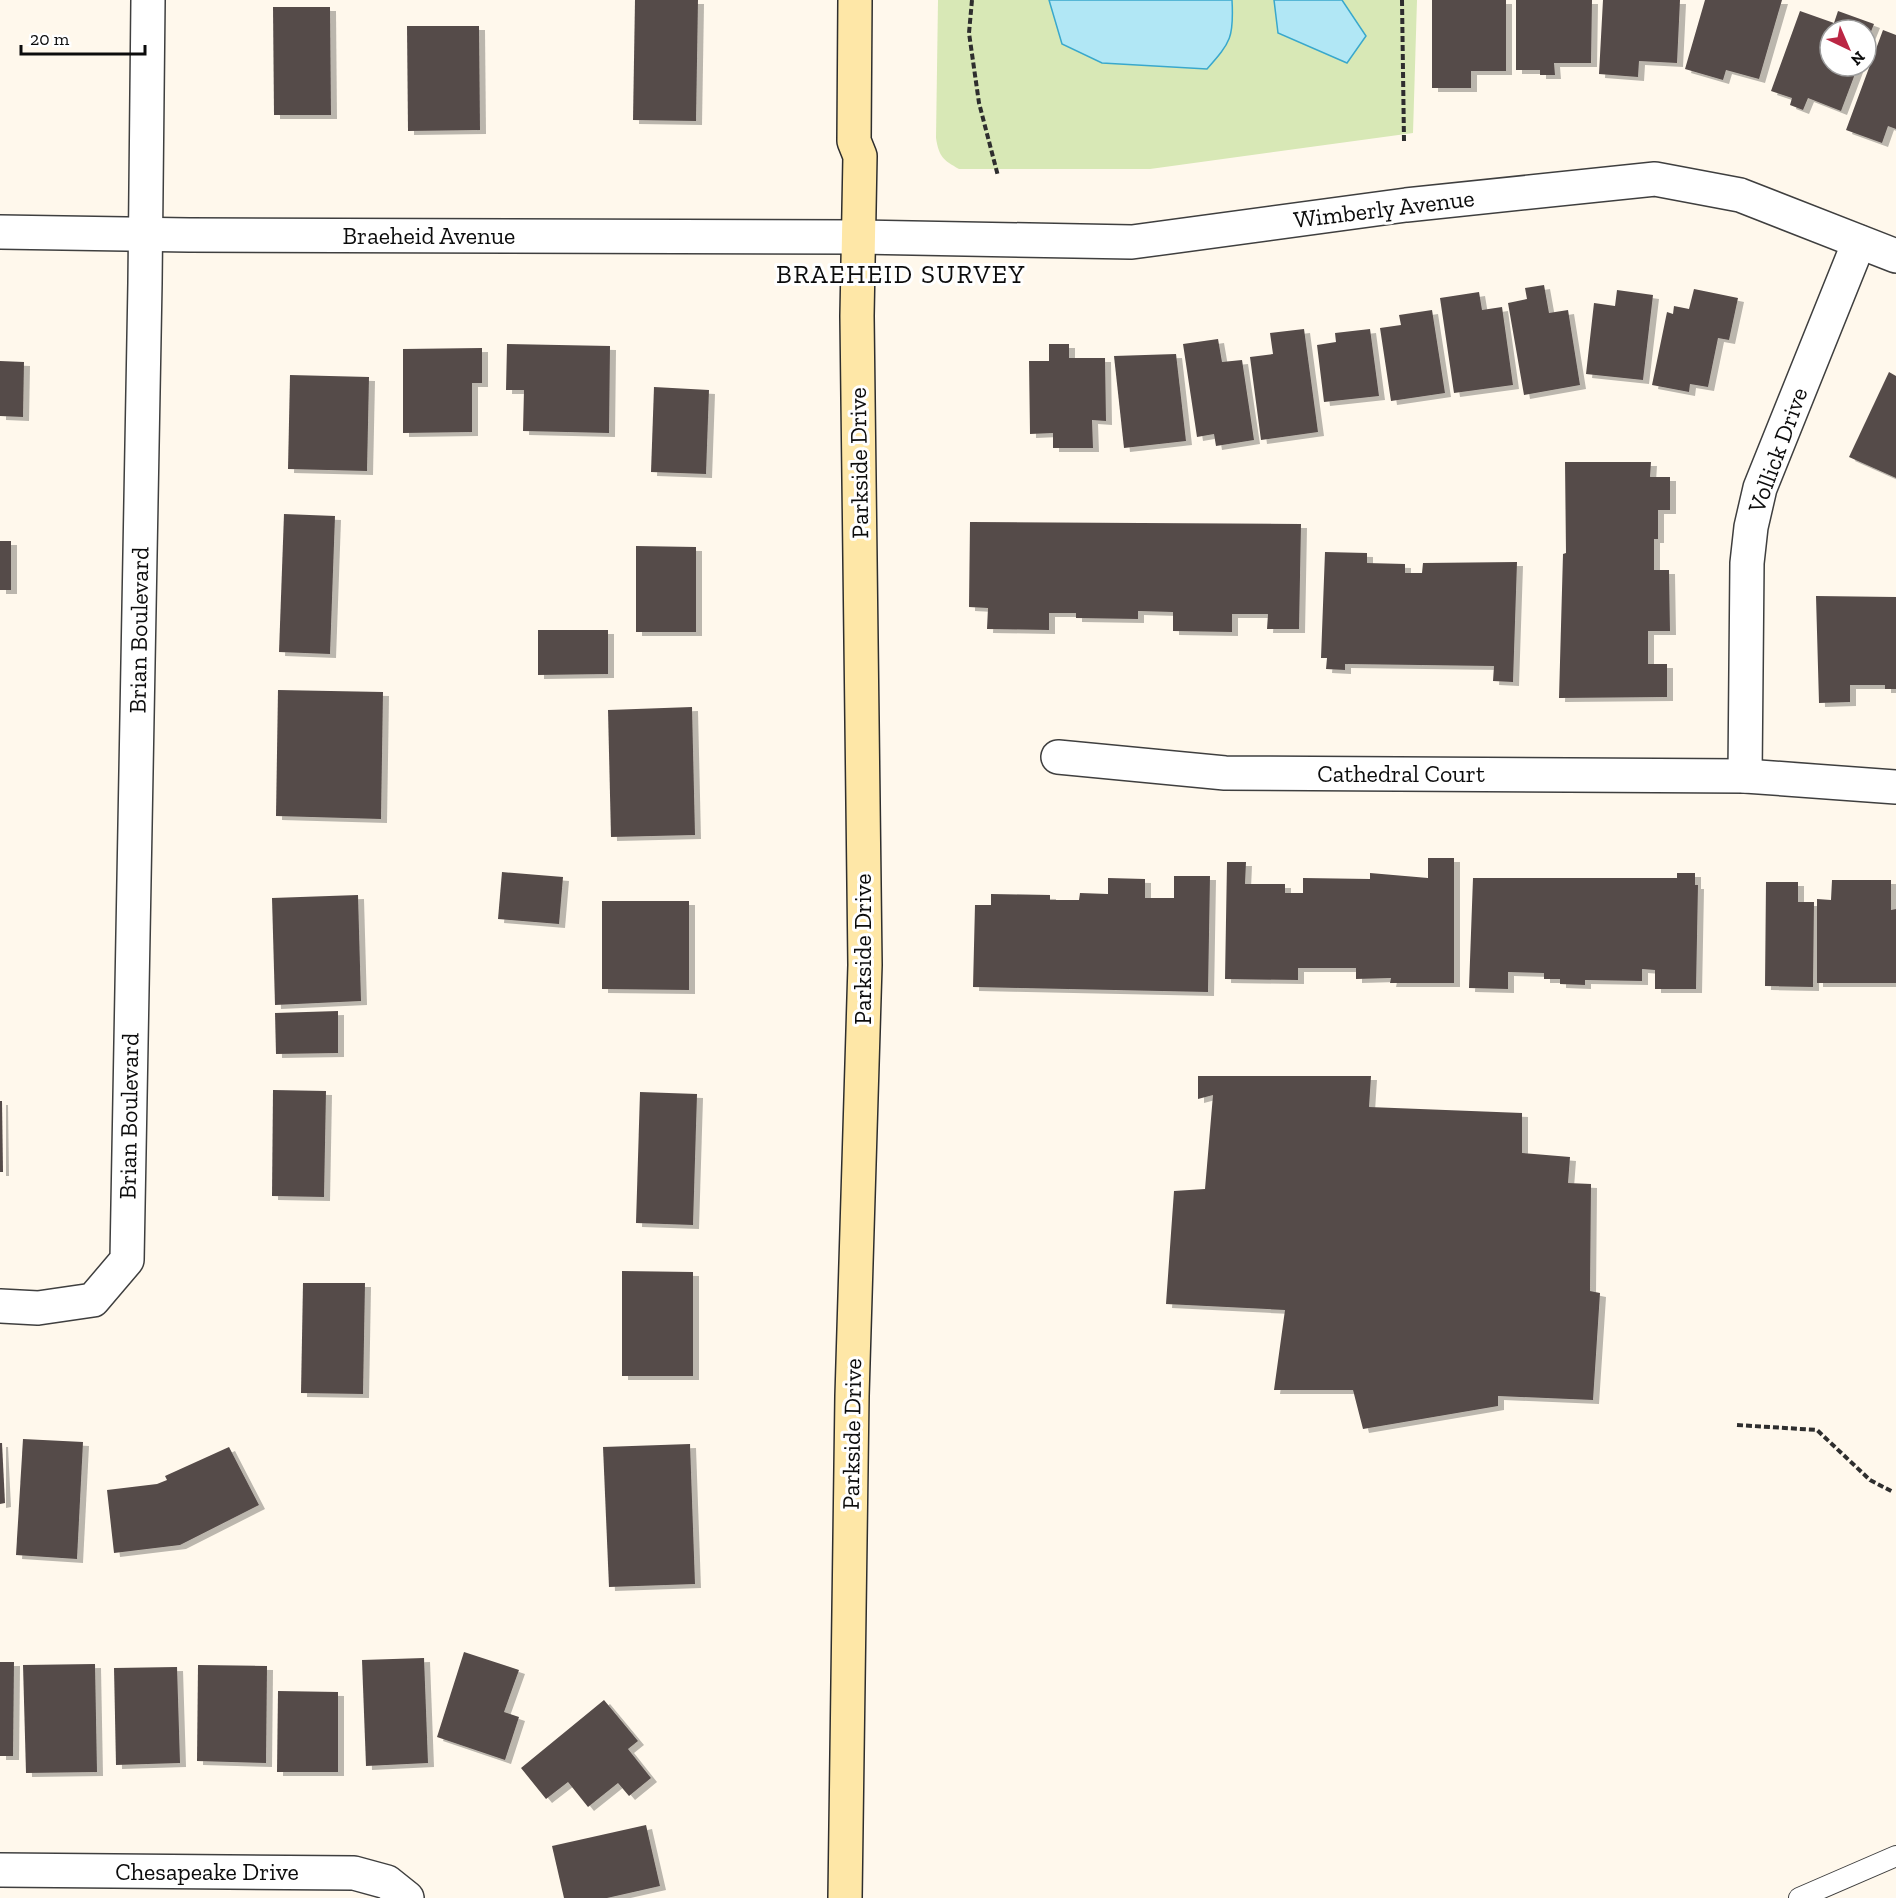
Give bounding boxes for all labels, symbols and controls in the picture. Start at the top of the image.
scale bar [21,18,146,56]
north arrow [1818,18,1878,78]
text: 20 m [30,28,70,50]
text: N [1847,47,1869,69]
street label: Wimberly Avenue [1292,183,1476,234]
street label: Braeheid Avenue [343,221,515,250]
district label: BRAEHEID SURVEY [776,258,1026,290]
street label: Vollick Drive [1741,383,1814,517]
street label: Parkside Drive [843,387,874,539]
street label: Brian Boulevard [123,546,154,714]
street label: Cathedral Court [1317,759,1485,788]
street label: Parkside Drive [848,873,877,1025]
street label: Brian Boulevard [113,1032,144,1200]
street label: Parkside Drive [836,1358,867,1510]
street label: Chesapeake Drive [115,1857,299,1886]

